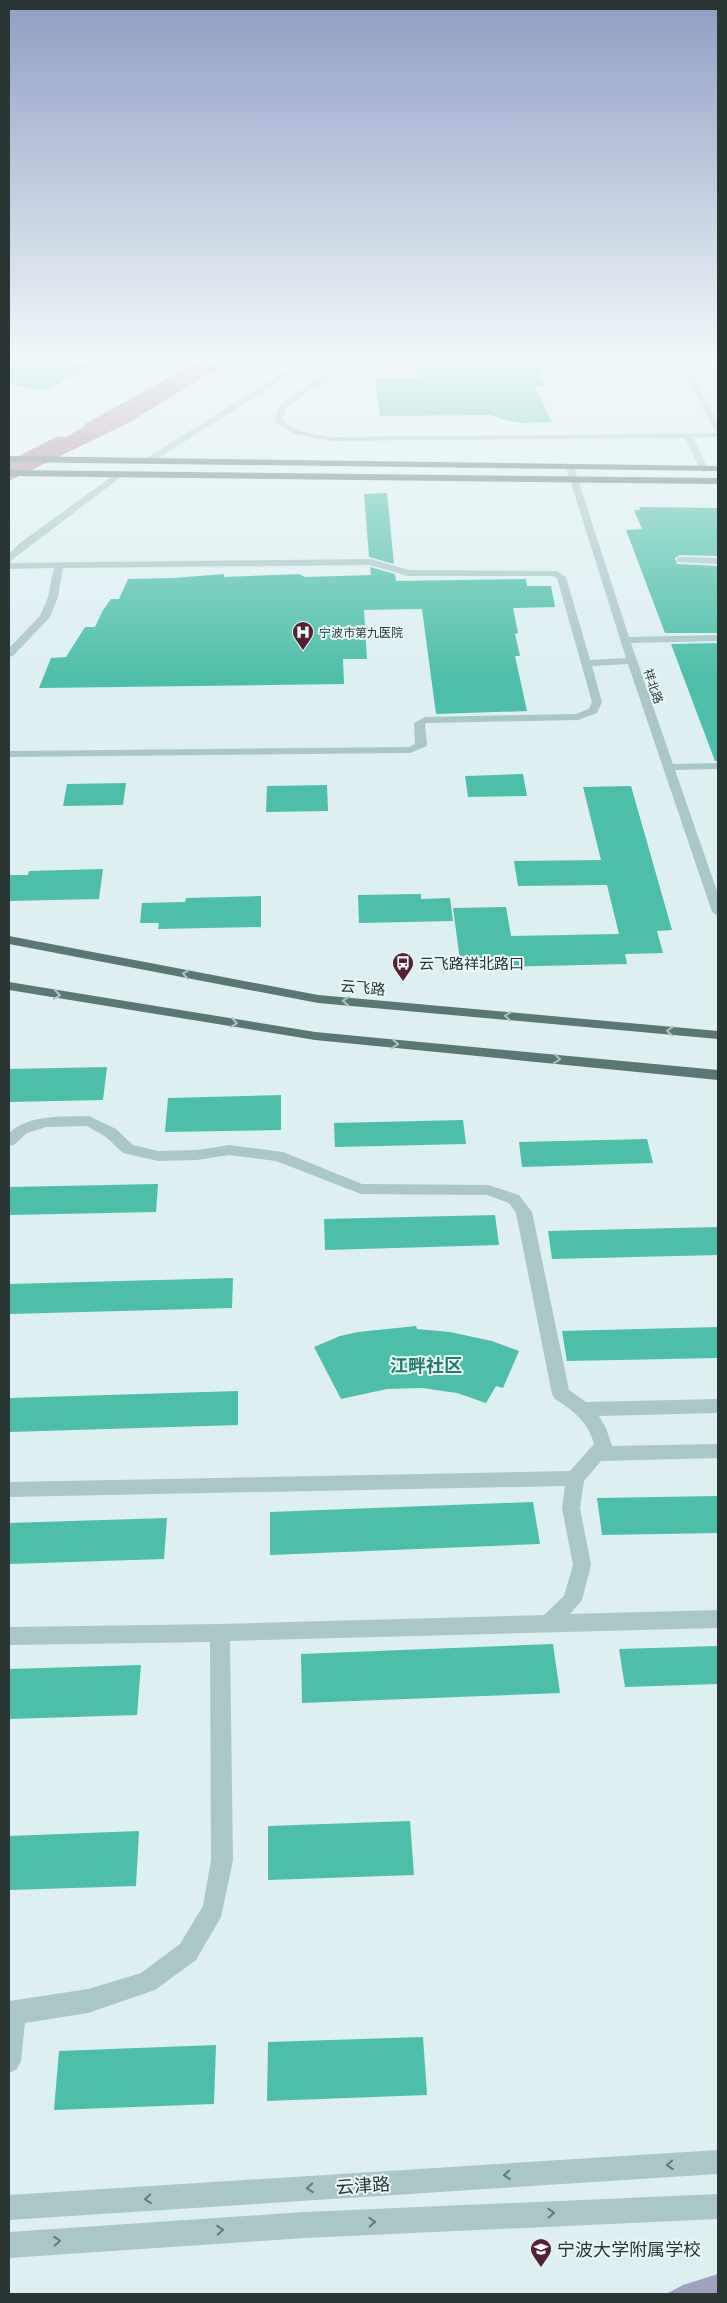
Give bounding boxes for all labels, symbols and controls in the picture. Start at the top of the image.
hospital icon: 宁波市第九医院 [291,620,315,651]
place label: 宁波市第九医院 [319,625,403,639]
street label: 祥北路 [642,667,666,705]
bus stop icon: 云飞路祥北路口 [391,951,415,982]
place label: 云飞路祥北路口 [419,954,524,972]
one-way arrow [182,969,190,979]
street label: 云飞路 [340,976,386,998]
one-way arrow [53,989,61,1000]
one-way arrow [342,996,350,1007]
one-way arrow [504,1011,512,1022]
one-way arrow [230,1018,239,1028]
one-way arrow [665,1026,673,1037]
one-way arrow [392,1038,400,1049]
one-way arrow [554,1053,562,1064]
district label: 江畔社区 [390,1354,462,1376]
one-way arrow [665,2160,673,2171]
one-way arrow [503,2170,511,2181]
street label: 云津路 [335,2172,391,2198]
one-way arrow [306,2183,314,2194]
one-way arrow [144,2193,152,2204]
one-way arrow [548,2208,556,2219]
one-way arrow [368,2216,376,2227]
one-way arrow [216,2225,224,2236]
one-way arrow [54,2236,62,2247]
school or university icon: 宁波大学附属学校 [529,2237,553,2268]
place label: 宁波大学附属学校 [557,2238,701,2260]

